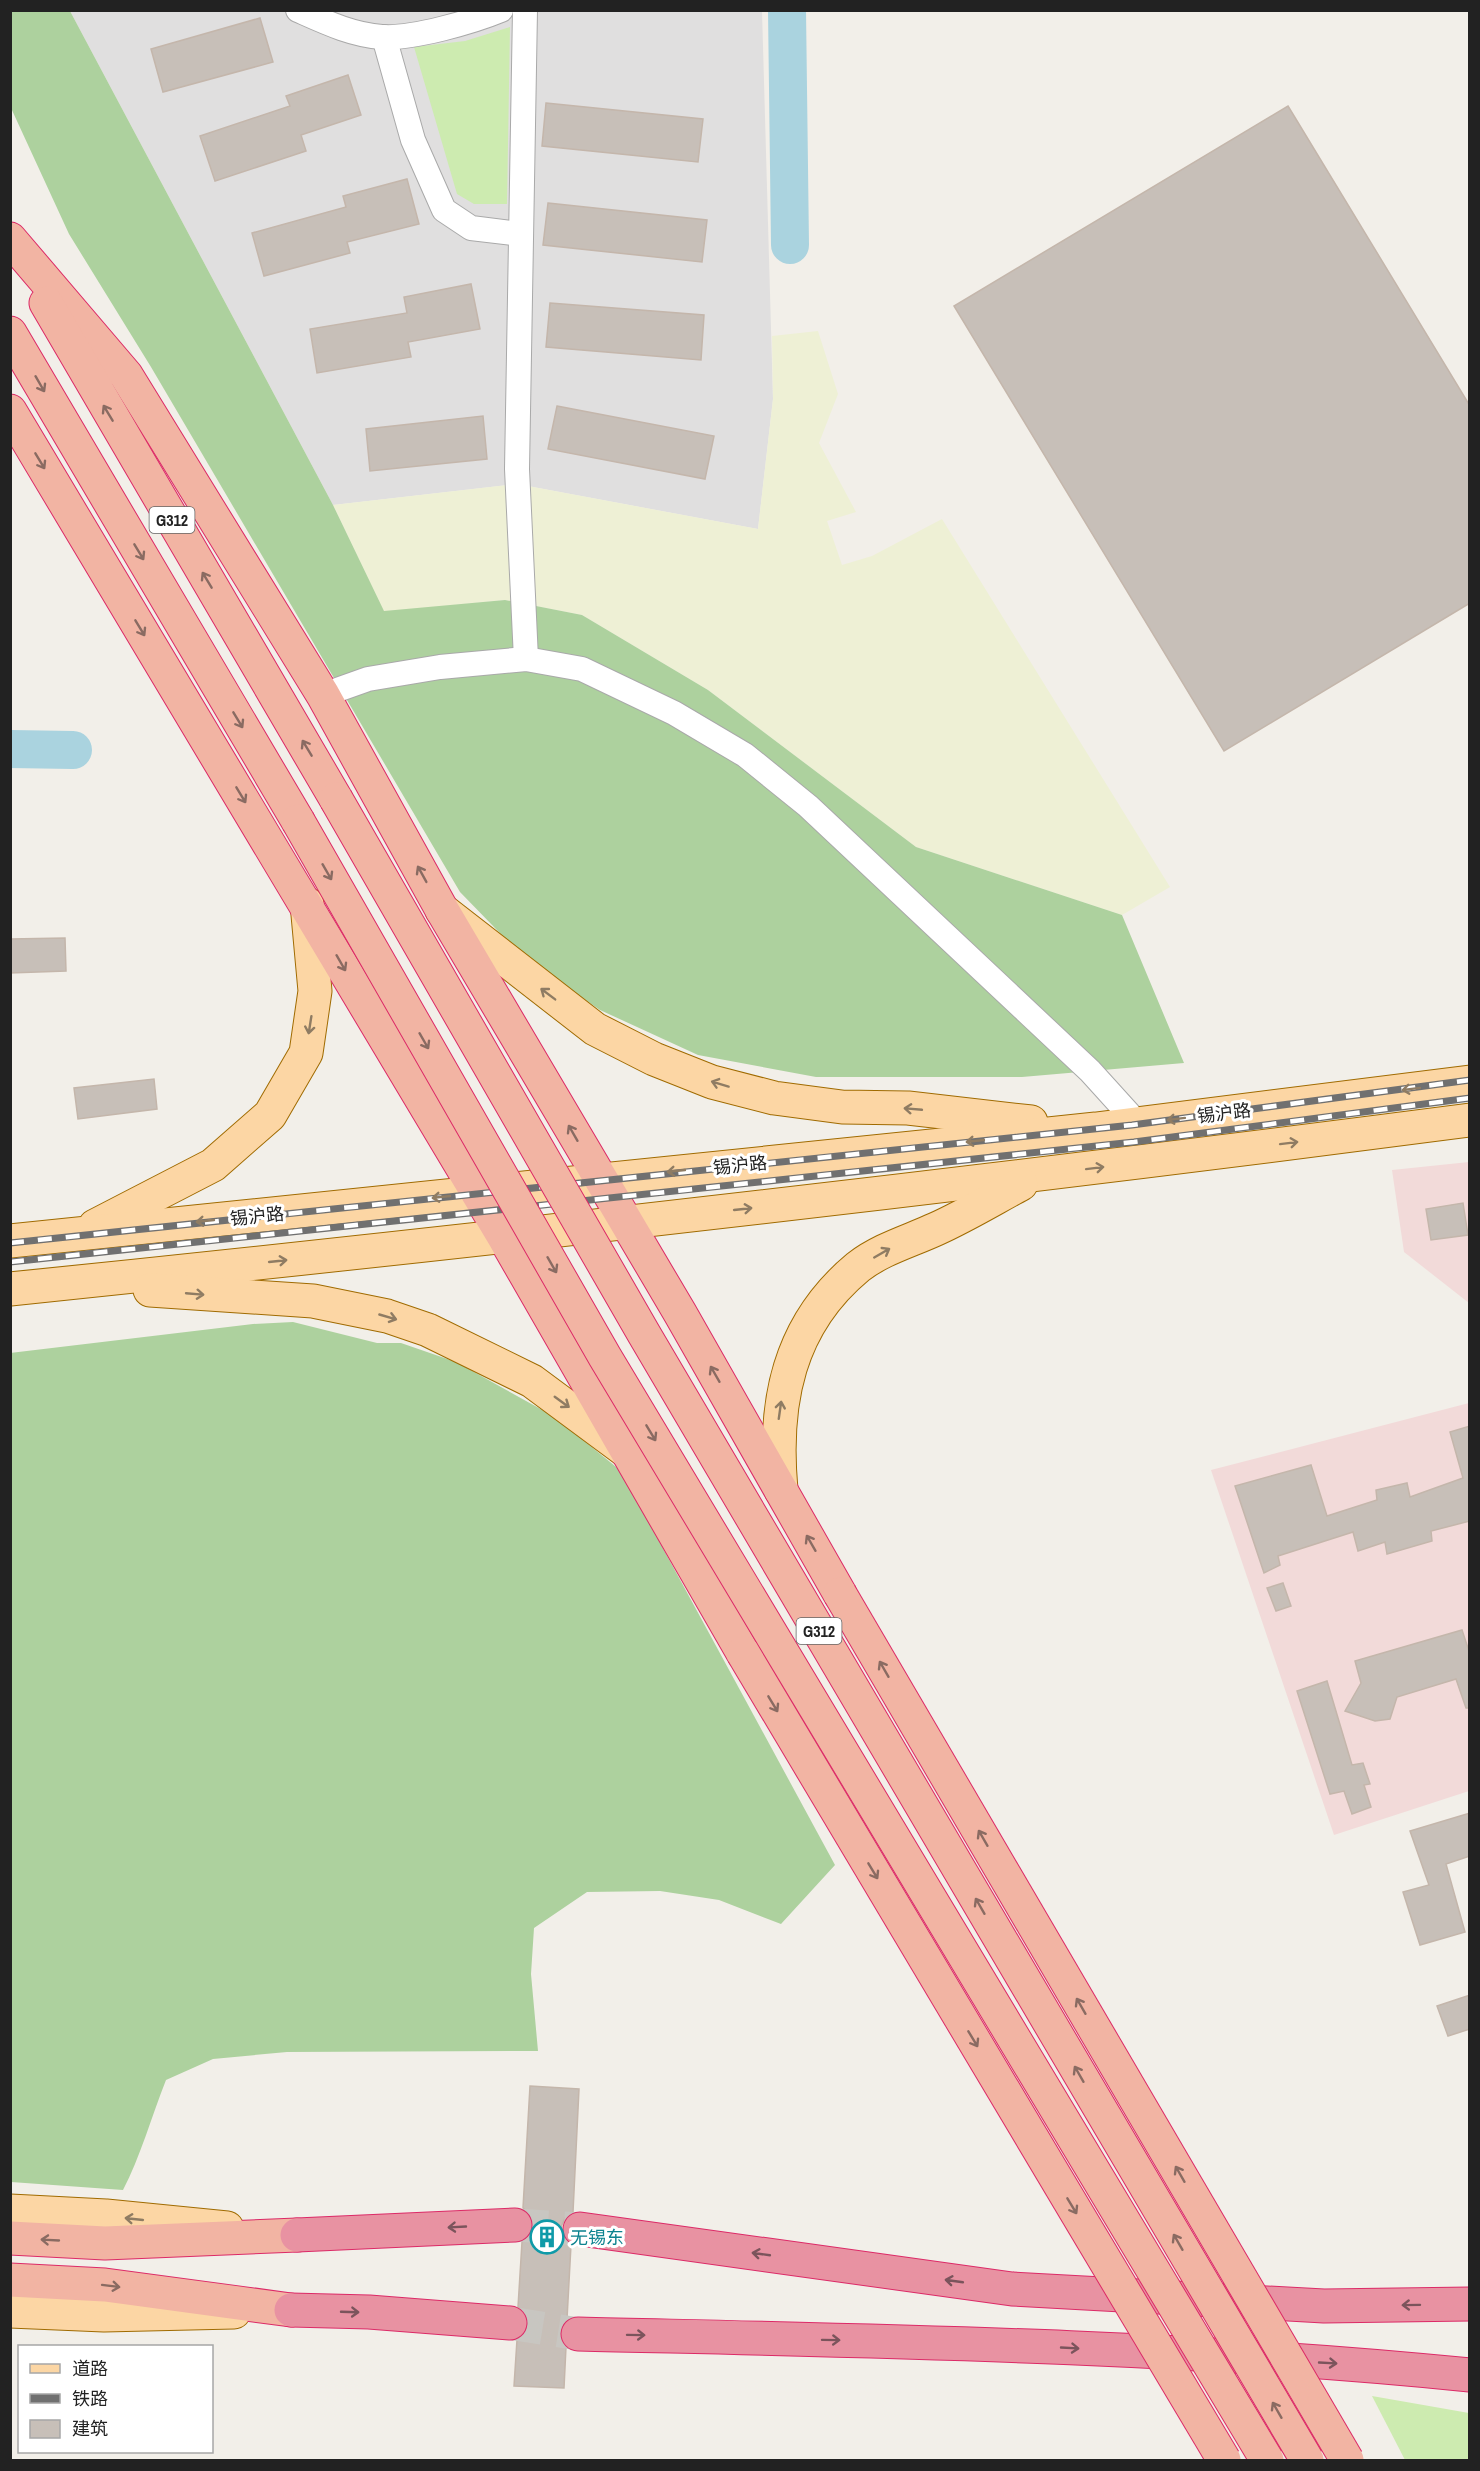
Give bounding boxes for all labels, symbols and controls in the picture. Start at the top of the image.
one-way arrow [34,375,46,392]
one-way arrow [102,405,114,422]
one-way arrow [34,452,46,469]
road number: G312 [150,507,195,533]
one-way arrow [133,543,145,560]
one-way arrow [201,572,213,589]
one-way arrow [135,619,147,636]
one-way arrow [232,711,244,728]
one-way arrow [300,740,312,757]
one-way arrow [236,786,248,803]
one-way arrow [321,863,333,880]
one-way arrow [416,866,428,883]
one-way arrow [335,954,347,971]
one-way arrow [541,988,557,1001]
one-way arrow [304,1014,315,1034]
one-way arrow [418,1032,430,1049]
one-way arrow [711,1078,730,1089]
one-way arrow [1402,1084,1422,1095]
street label: 锡沪路 [1196,1097,1252,1129]
one-way arrow [903,1103,923,1114]
one-way arrow [1167,1114,1187,1125]
one-way arrow [567,1125,579,1142]
one-way arrow [966,1136,985,1147]
one-way arrow [1278,1138,1298,1149]
street label: 锡沪路 [712,1150,768,1180]
one-way arrow [1085,1163,1105,1174]
one-way arrow [667,1166,687,1177]
one-way arrow [431,1192,451,1203]
street label: 锡沪路 [229,1201,285,1231]
one-way arrow [732,1203,752,1214]
one-way arrow [196,1216,216,1227]
one-way arrow [873,1247,890,1259]
one-way arrow [267,1255,287,1266]
one-way arrow [546,1256,558,1273]
one-way arrow [184,1288,204,1299]
one-way arrow [378,1312,397,1323]
one-way arrow [709,1366,721,1383]
one-way arrow [553,1396,569,1409]
one-way arrow [775,1401,786,1421]
one-way arrow [645,1424,657,1441]
one-way arrow [805,1535,817,1552]
road number: G312 [796,1618,842,1644]
one-way arrow [878,1661,890,1678]
one-way arrow [768,1694,779,1712]
one-way arrow [977,1830,989,1847]
one-way arrow [867,1862,879,1879]
one-way arrow [974,1898,986,1915]
one-way arrow [1075,1998,1087,2015]
one-way arrow [967,2030,979,2047]
one-way arrow [1073,2066,1085,2083]
one-way arrow [1174,2166,1186,2183]
one-way arrow [1067,2197,1079,2214]
one-way arrow [125,2213,145,2224]
building icon: 无锡东 [529,2219,565,2255]
one-way arrow [447,2222,467,2233]
place label: 无锡东 [570,2225,624,2250]
one-way arrow [1172,2234,1184,2251]
one-way arrow [40,2235,60,2246]
one-way arrow [752,2249,772,2260]
one-way arrow [945,2276,965,2287]
one-way arrow [100,2281,120,2292]
one-way arrow [1402,2300,1422,2311]
one-way arrow [339,2306,359,2317]
one-way arrow [626,2330,646,2341]
one-way arrow [821,2334,841,2346]
one-way arrow [1060,2342,1080,2353]
legend [18,2345,213,2453]
text: 道路 [72,2356,108,2381]
one-way arrow [1317,2358,1337,2369]
text: 铁路 [72,2386,108,2411]
one-way arrow [1271,2402,1283,2419]
text: 建筑 [72,2416,108,2441]

